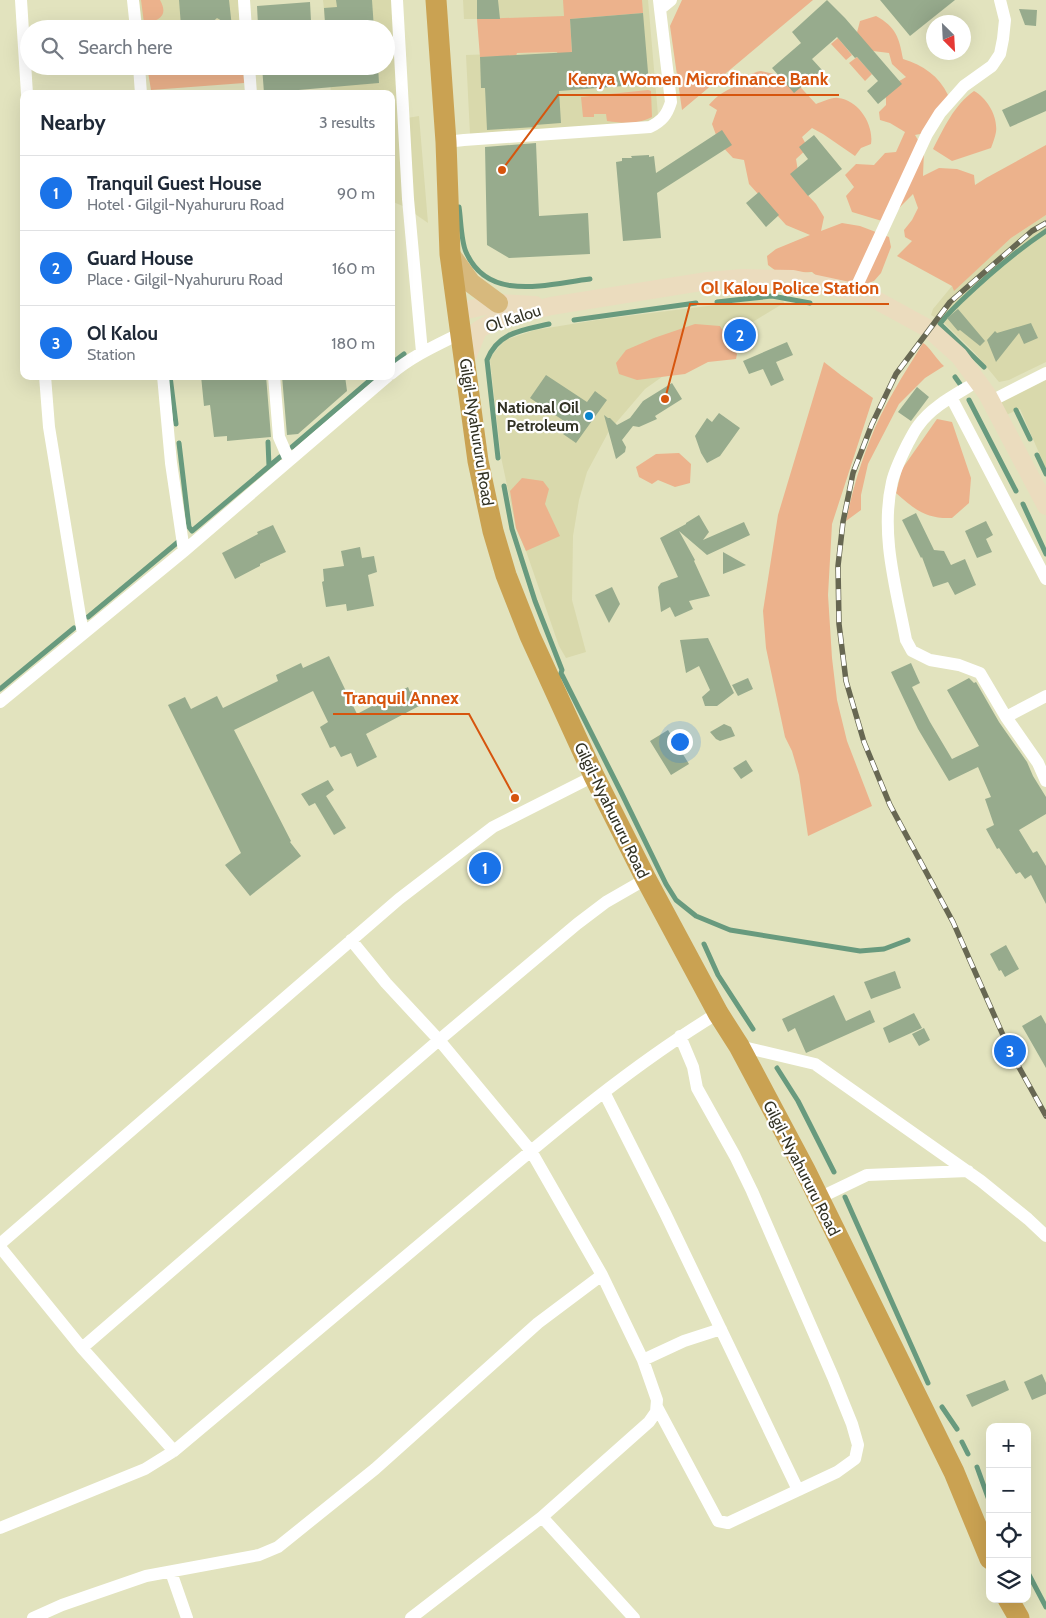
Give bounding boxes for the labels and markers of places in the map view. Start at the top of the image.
callout: Kenya Women Microfinance Bank [558,62,839,95]
callout: Ol Kalou Police Station [690,271,889,304]
pin: 2 [724,316,756,354]
place label: National Oil Petroleum [497,398,579,435]
marker: National Oil Petroleum [583,410,595,422]
callout: Tranquil Annex [333,681,469,714]
pin: 1 [469,849,501,887]
pin: 3 [994,1032,1026,1070]

